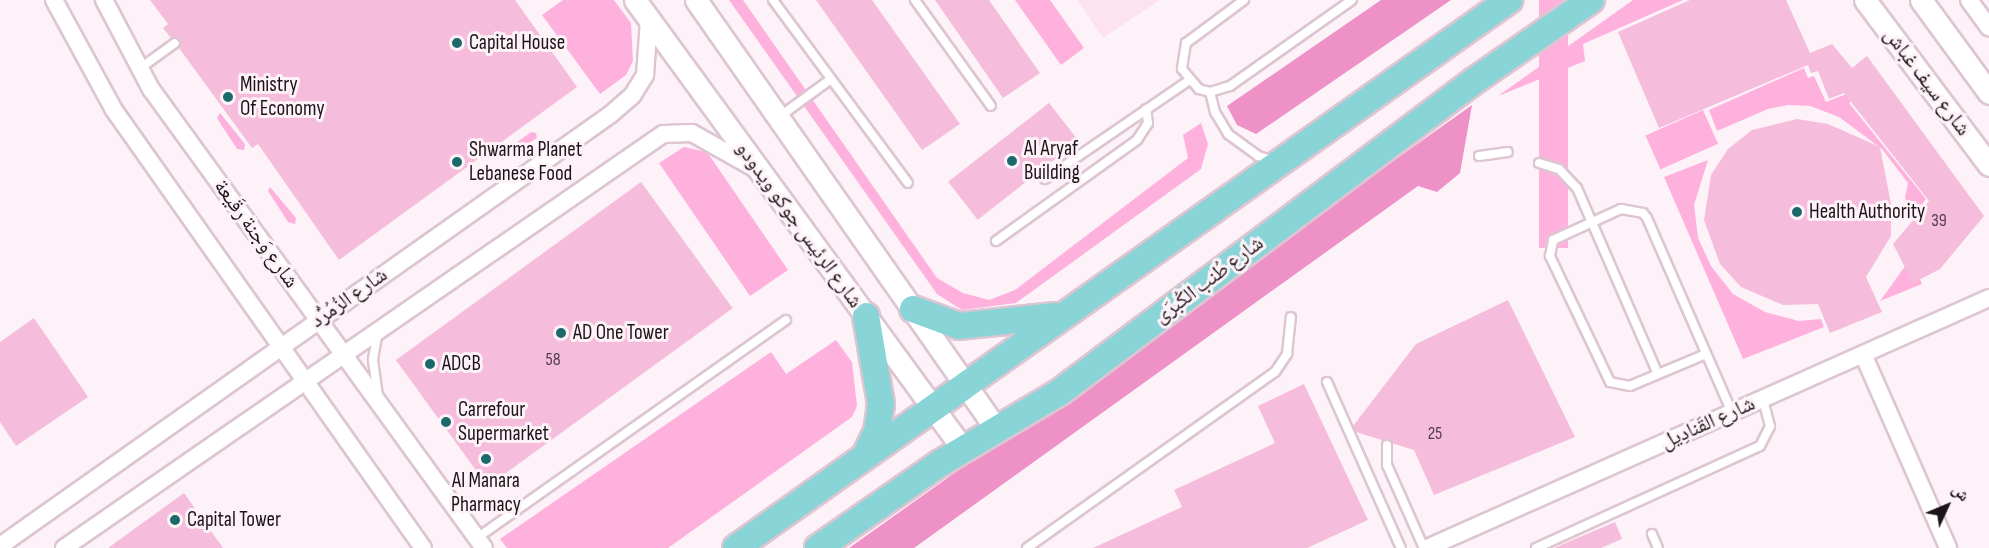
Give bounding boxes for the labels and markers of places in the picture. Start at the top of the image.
place label: Capital House [469,30,565,56]
marker: Capital House [450,36,464,50]
place label: Ministry Of Economy [240,72,325,122]
marker: Ministry Of Economy [221,90,235,104]
place label: Al Aryaf Building [1024,136,1080,186]
place label: Shwarma Planet Lebanese Food [469,137,582,187]
marker: Al Aryaf Building [1005,154,1019,168]
marker: Shwarma Planet Lebanese Food [450,155,464,169]
place label: Health Authority [1809,199,1925,225]
marker: Health Authority [1790,205,1804,219]
place label: AD One Tower [573,320,669,346]
marker: AD One Tower [554,326,568,340]
place label: ADCB [442,351,481,377]
marker: ADCB [423,357,437,371]
place label: Carrefour Supermarket [458,397,549,447]
marker: Carrefour Supermarket [439,415,453,429]
marker: Al Manara Pharmacy [479,452,493,466]
place label: Al Manara Pharmacy [451,468,521,518]
place label: Capital Tower [187,507,281,533]
marker: Capital Tower [168,513,182,527]

